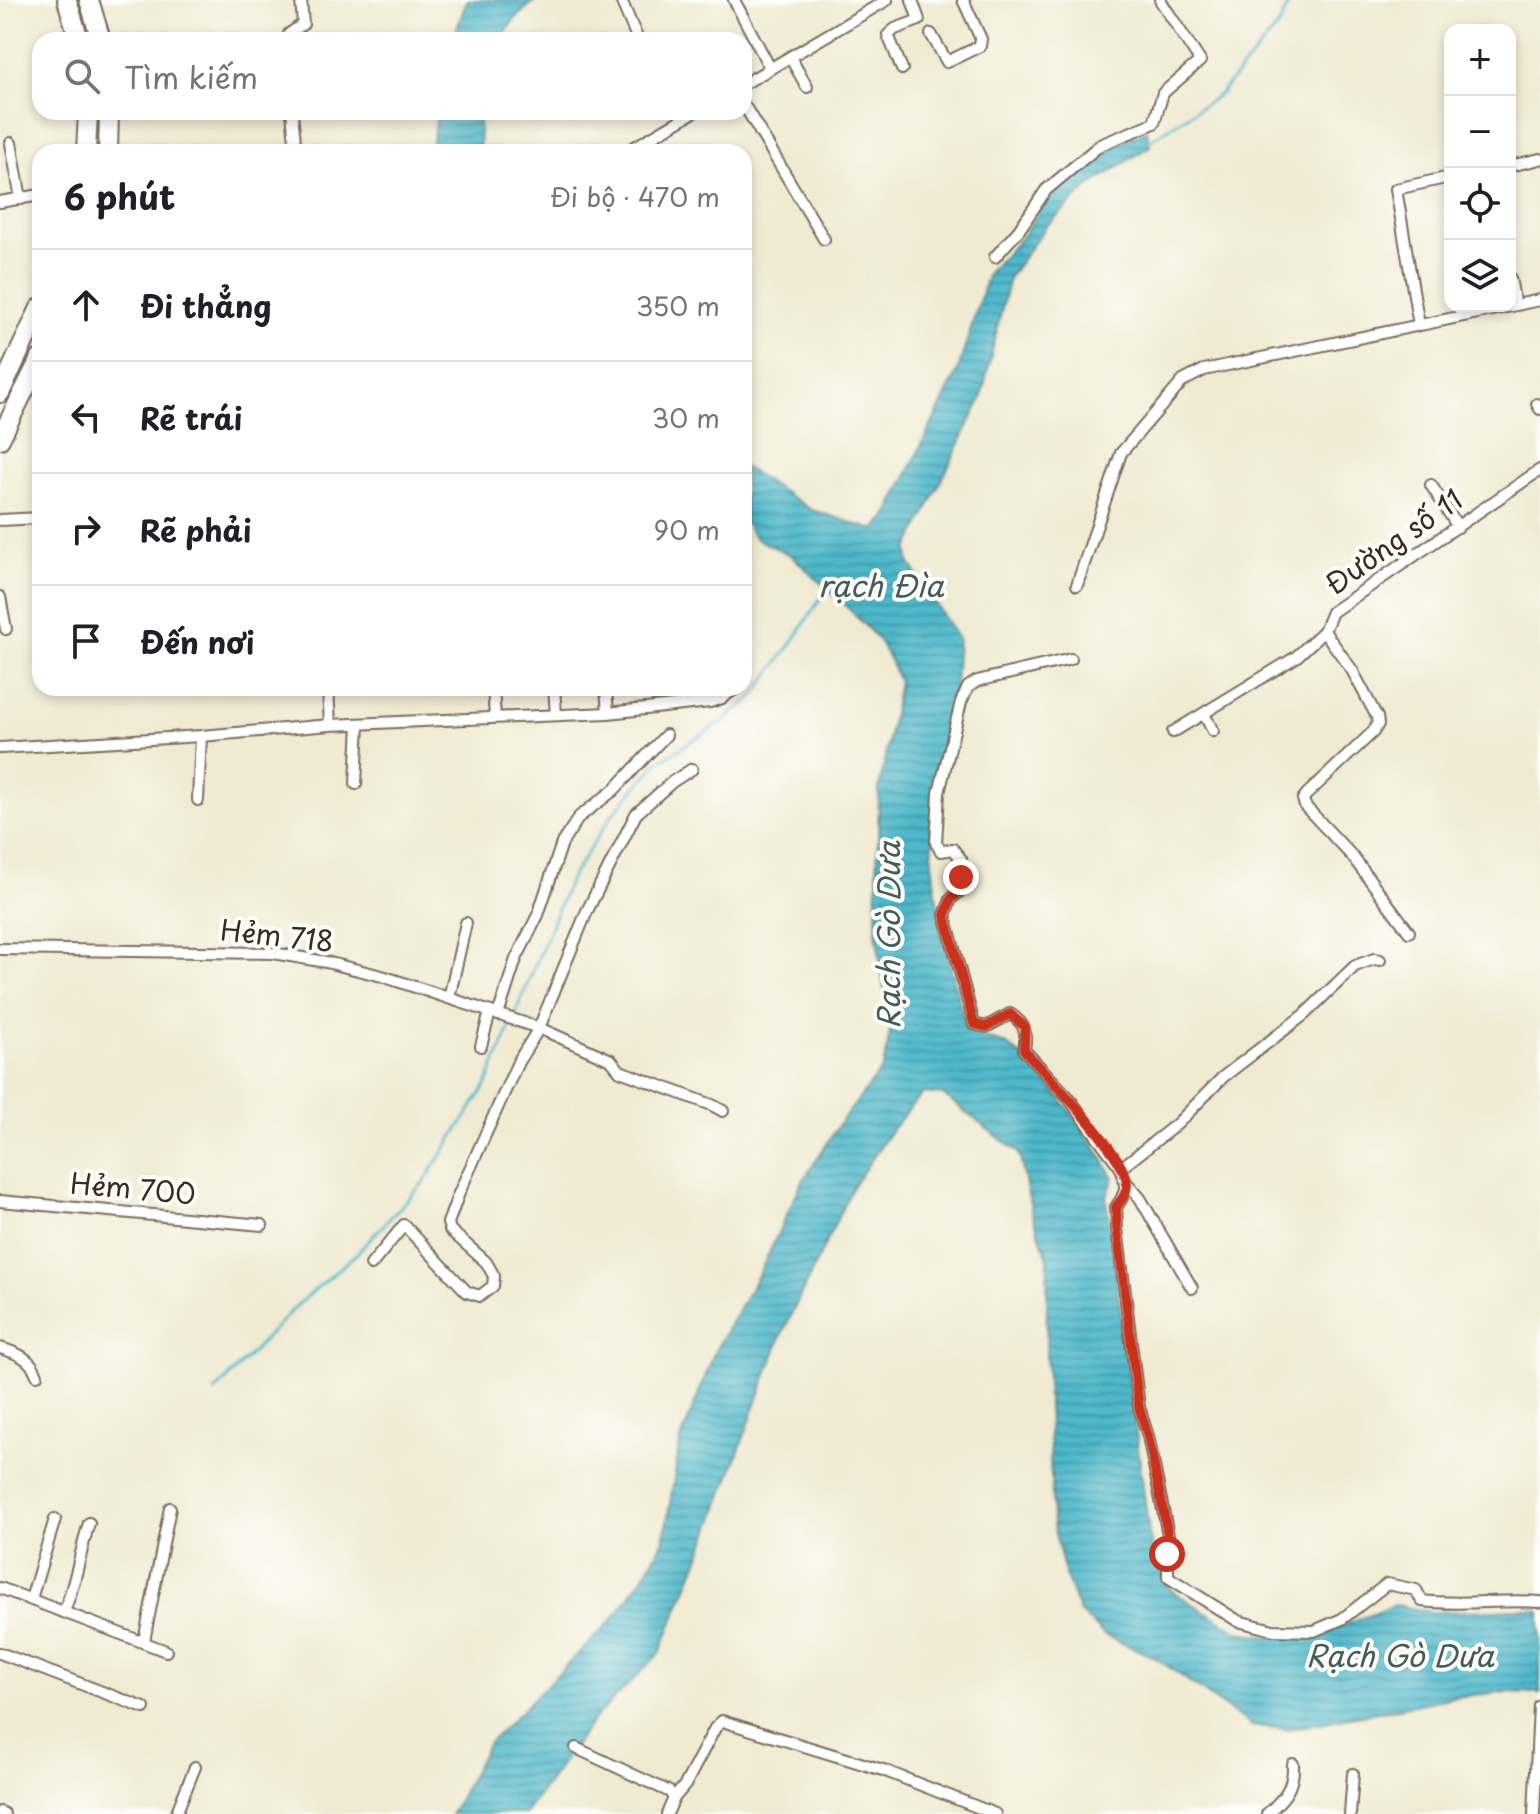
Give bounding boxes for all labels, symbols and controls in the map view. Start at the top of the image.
map controls [1444,24,1516,312]
button: + [1444,24,1516,96]
search box [32,32,752,120]
icon: search [60,54,104,98]
text: Tìm kiếm [124,54,258,99]
button: − [1444,96,1516,168]
button: locate [1444,168,1516,240]
text: 6 phút [64,170,175,222]
text: Đi bộ · 470 m [550,177,720,216]
button: layers [1444,240,1516,312]
icon: ahead [64,283,108,327]
text: Đi thẳng [140,283,272,328]
text: 350 m [636,286,720,325]
icon: left [64,395,108,439]
text: Rẽ trái [140,395,242,440]
text: 30 m [652,398,720,437]
street label: Đường số 11 [1316,478,1471,604]
icon: right [64,507,108,551]
text: Rẽ phải [140,507,252,552]
text: 90 m [653,510,720,549]
water label: rạch Đìa [818,562,945,607]
icon: arrive [64,619,108,663]
text: Đến nơi [140,619,255,664]
water label: Rạch Gò Dưa [865,840,910,1029]
route end [943,859,979,895]
street label: Hẻm 718 [219,907,336,962]
street label: Hẻm 700 [69,1161,198,1214]
route start [1149,1536,1185,1572]
water label: Rạch Gò Dưa [1306,1632,1495,1677]

